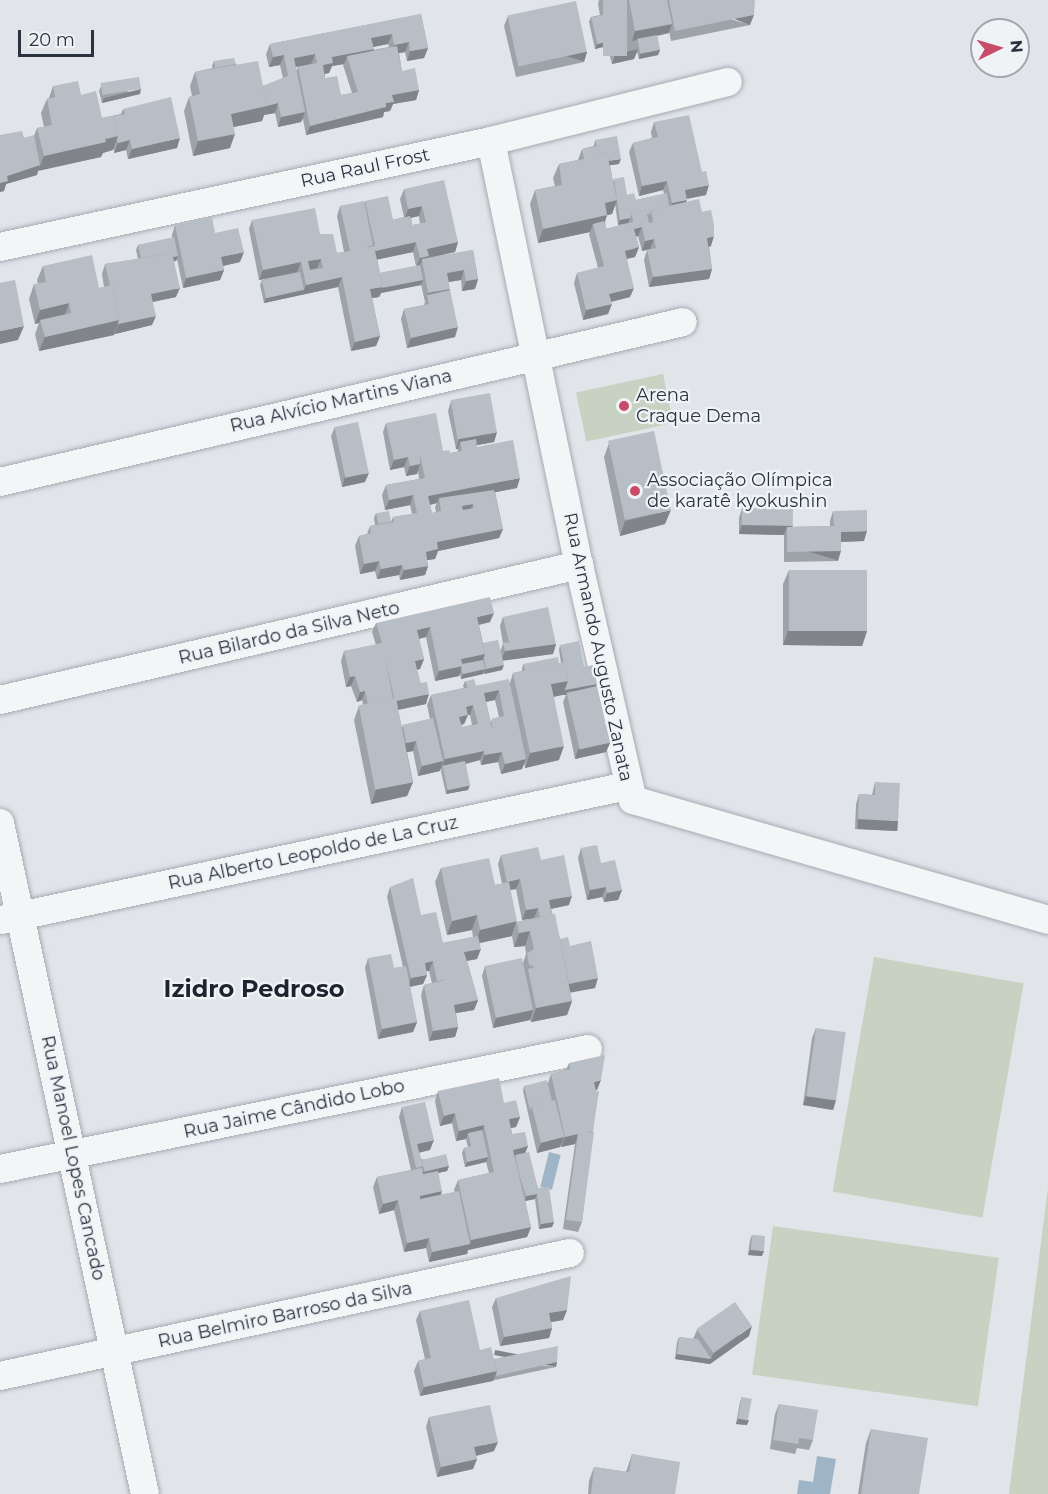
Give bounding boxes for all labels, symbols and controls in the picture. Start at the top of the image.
scale bar [21,18,98,56]
north arrow [970,18,1030,78]
text: 20 m [29,29,75,51]
text: N [1006,39,1026,54]
street label: Rua Raul Frost [299,144,431,192]
street label: Rua Alvício Martins Viana [228,365,454,437]
place label: Arena Craque Dema [636,385,761,428]
marker: Arena Craque Dema [617,399,631,413]
place label: Associação Olímpica de karatê kyokushin [647,470,833,512]
marker: Associação Olímpica de karatê kyokushin [628,484,642,498]
street label: Rua Armando Augusto Zanata [559,511,637,783]
street label: Rua Bilardo da Silva Neto [176,597,402,669]
street label: Rua Alberto Leopoldo de La Cruz [166,812,460,894]
district label: Izidro Pedroso [164,975,344,1003]
street label: Rua Manoel Lopes Cancado [36,1033,110,1283]
street label: Rua Jaime Cândido Lobo [181,1075,407,1143]
street label: Rua Belmiro Barroso da Silva [156,1277,414,1353]

